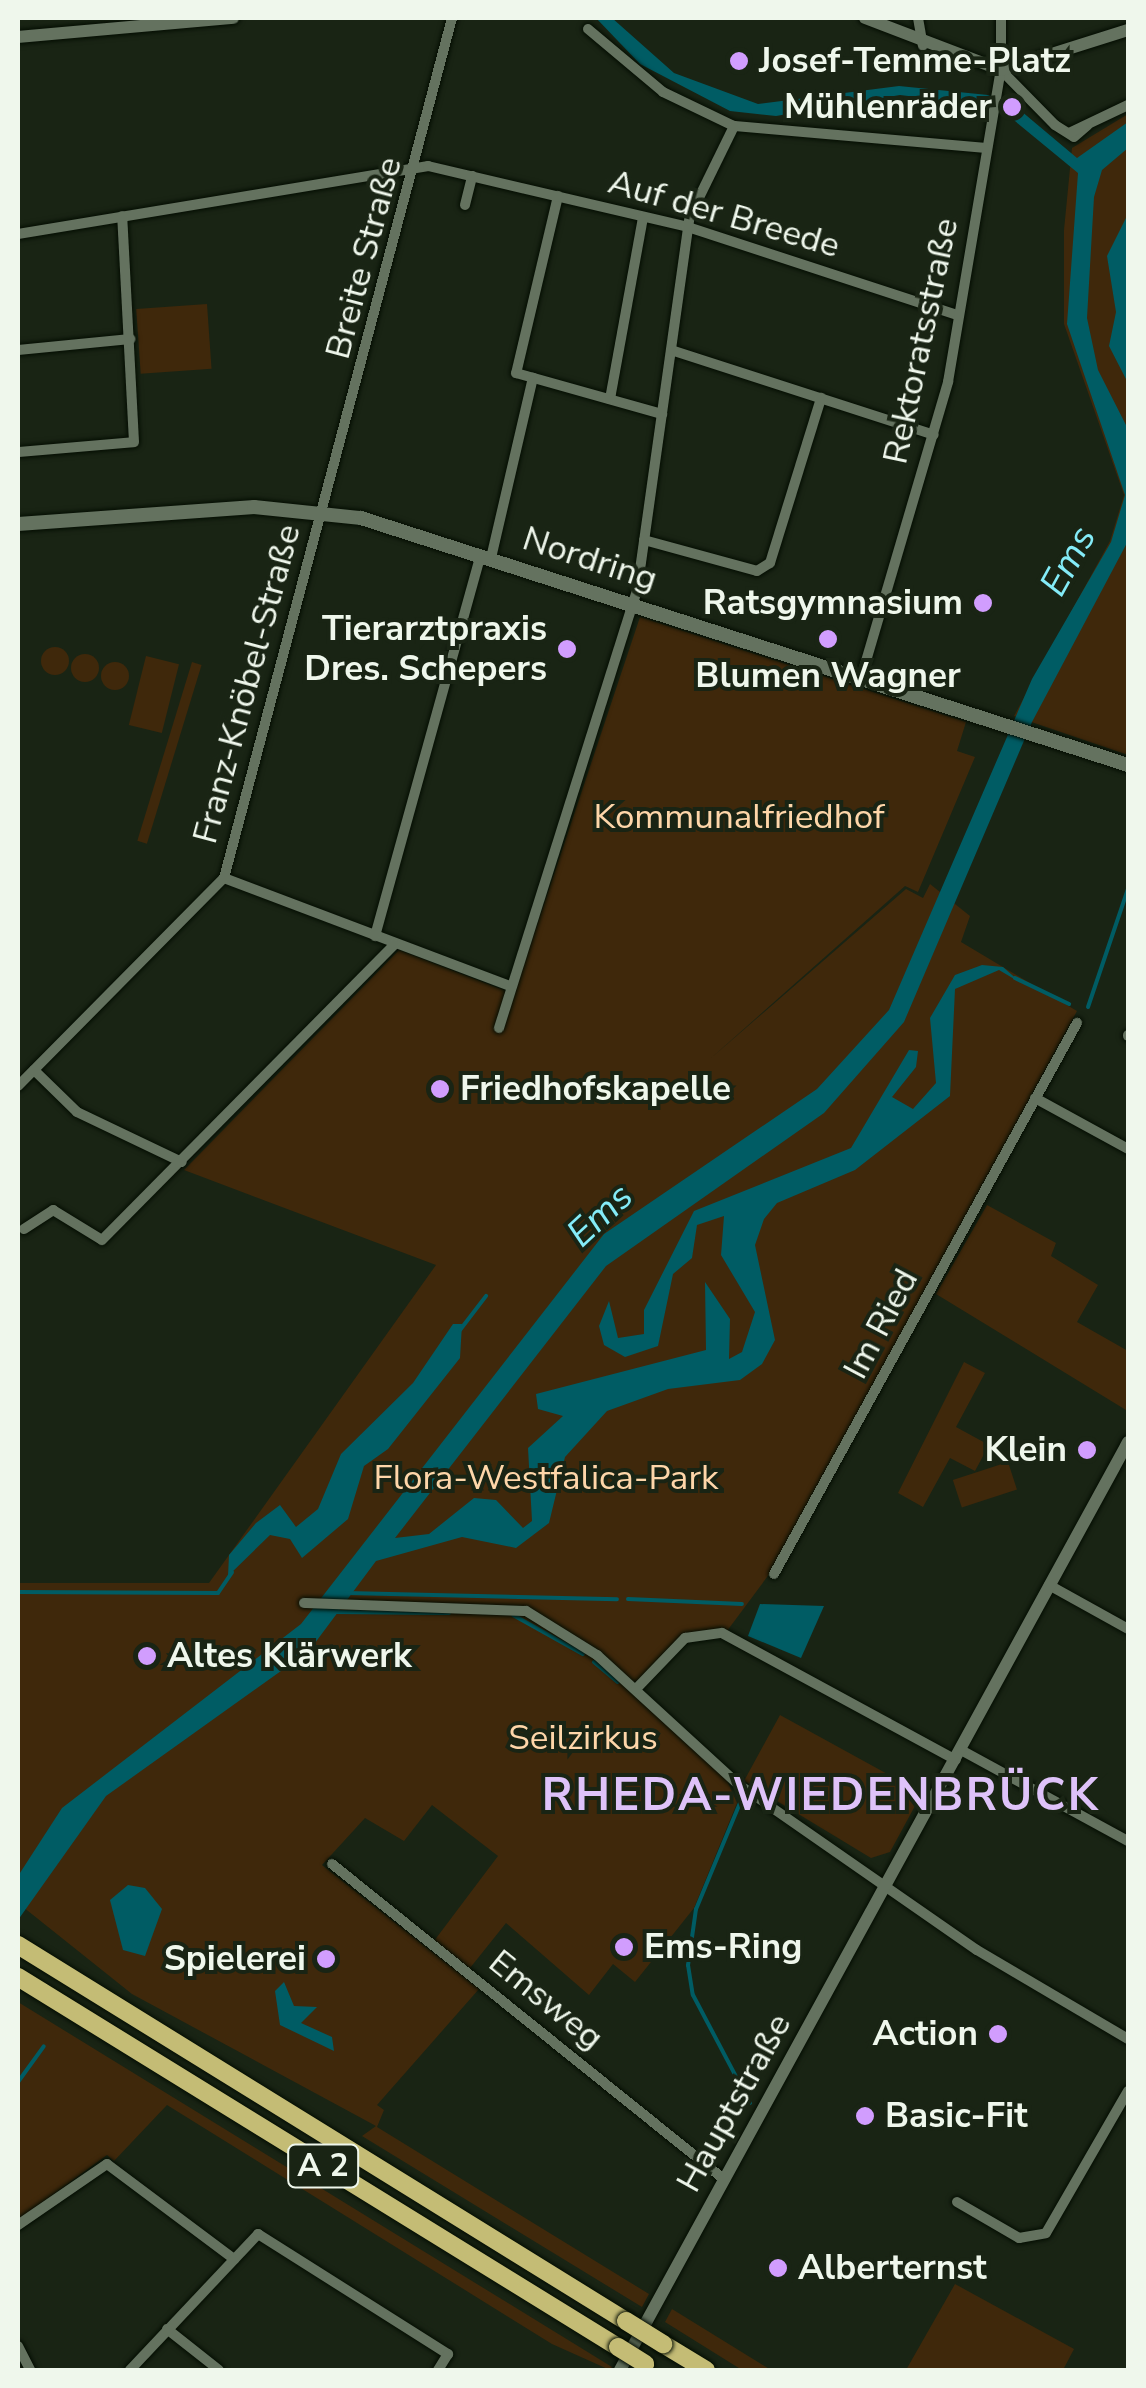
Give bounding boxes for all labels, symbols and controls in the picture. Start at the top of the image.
place label: Josef-Temme-Platz [759,40,1071,82]
marker: Josef-Temme-Platz [728,50,750,72]
place label: Mühlenräder [784,86,992,128]
marker: Mühlenräder [1001,96,1023,118]
street label: Breite Straße [317,153,411,363]
street label: Auf der Breede [604,161,844,267]
street label: Rektoratsstraße [874,214,968,468]
street label: Nordring [517,518,663,600]
water label: Ems [1030,518,1106,604]
street label: Franz-Knöbel-Straße [184,520,310,848]
place label: Ratsgymnasium [703,582,963,624]
marker: Ratsgymnasium [972,592,994,614]
place label: Tierarztpraxis Dres. Schepers [304,608,547,690]
marker: Blumen Wagner [817,628,839,650]
marker: Tierarztpraxis Dres. Schepers [556,638,578,660]
place label: Blumen Wagner [695,655,961,697]
park label: Kommunalfriedhof [593,796,885,838]
place label: Friedhofskapelle [460,1068,731,1110]
marker: Friedhofskapelle [429,1078,451,1100]
water label: Ems [558,1173,642,1257]
street label: Im Ried [835,1262,927,1386]
place label: Klein [984,1429,1067,1471]
marker: Klein [1076,1439,1098,1461]
park label: Flora-Westfalica-Park [374,1457,718,1499]
place label: Altes Klärwerk [167,1635,412,1677]
marker: Altes Klärwerk [136,1645,158,1667]
park label: Seilzirkus [508,1717,658,1759]
district label: RHEDA-WIEDENBRÜCK [542,1769,1100,1823]
place label: Ems-Ring [644,1926,802,1968]
marker: Ems-Ring [613,1936,635,1958]
place label: Spielerei [164,1938,306,1980]
street label: Emsweg [480,1941,612,2059]
marker: Spielerei [315,1948,337,1970]
street label: Hauptstraße [668,2007,800,2199]
place label: Action [873,2013,978,2055]
marker: Action [987,2023,1009,2045]
place label: Basic-Fit [885,2095,1028,2137]
marker: Basic-Fit [854,2105,876,2127]
road number: A 2 [286,2139,360,2193]
place label: Alberternst [798,2247,987,2289]
marker: Alberternst [767,2257,789,2279]

